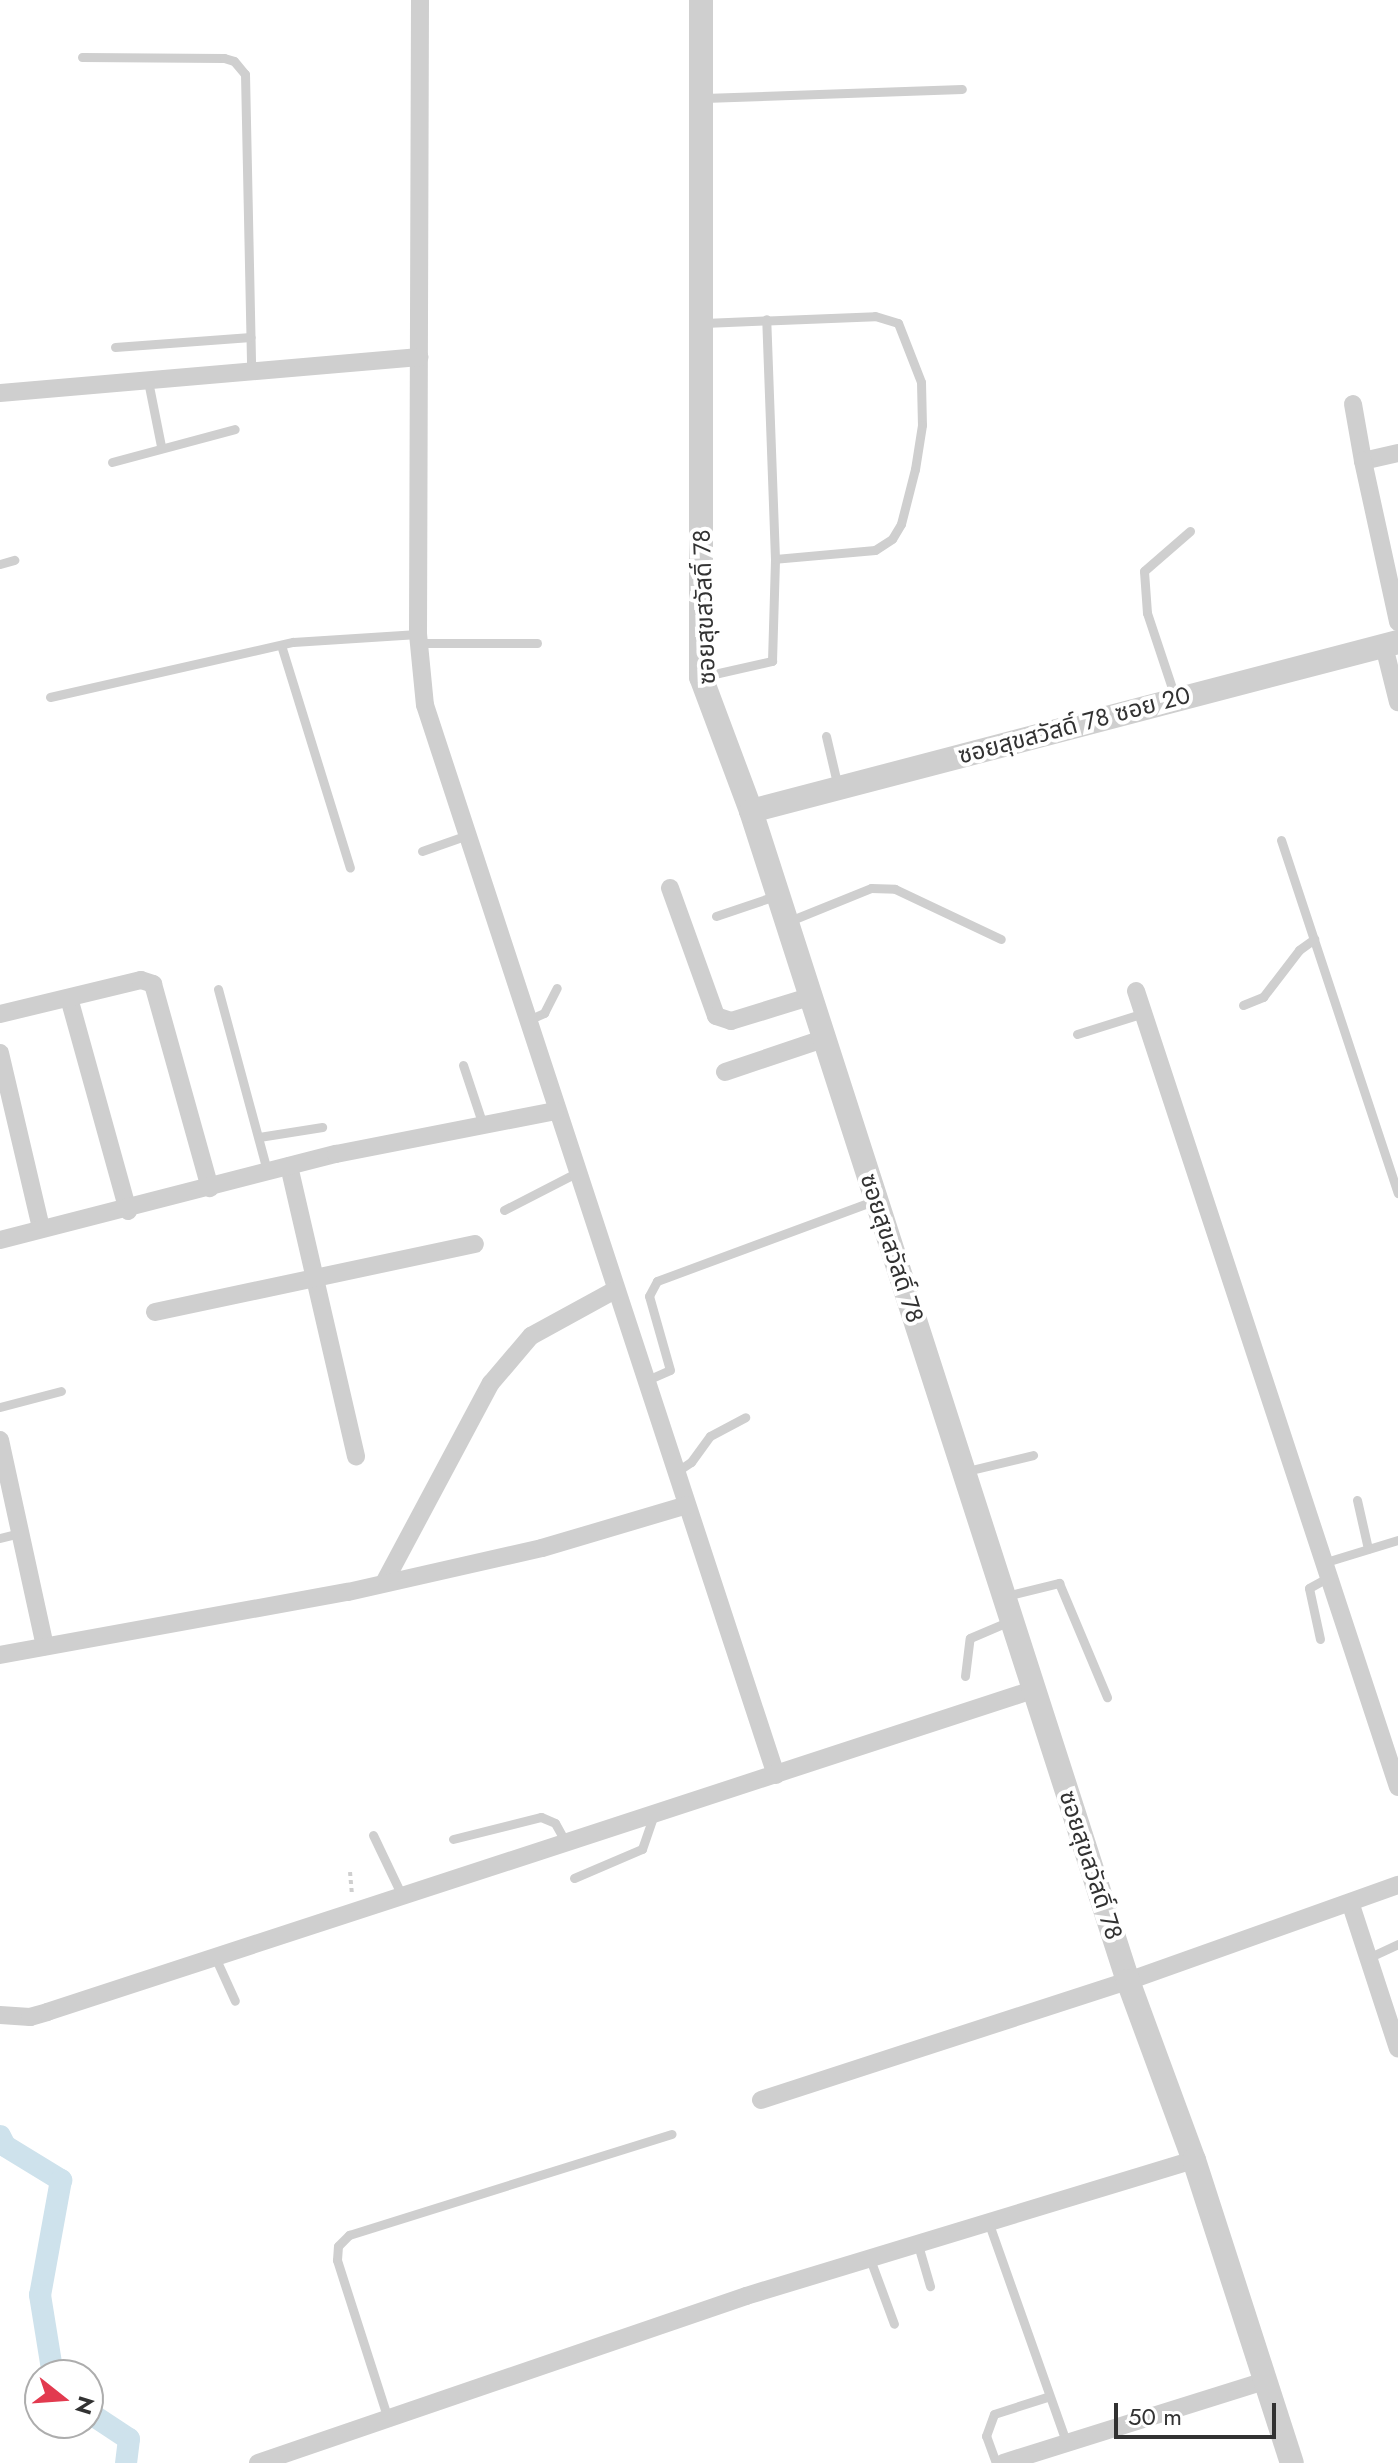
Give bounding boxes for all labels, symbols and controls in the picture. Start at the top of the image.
street label: ซอยสุขสวัสดิ์ 78 [687,529,721,685]
street label: ซอยสุขสวัสดิ์ 78 ซอย 20 [955,680,1193,770]
street label: ซอยสุขสวัสดิ์ 78 [854,1170,930,1326]
street label: ซอยสุขสวัสดิ์ 78 [1053,1787,1129,1943]
north arrow [24,2359,104,2439]
scale bar [1118,2387,1280,2437]
text: N [67,2392,103,2418]
text: 50 m [1128,2399,1182,2434]

